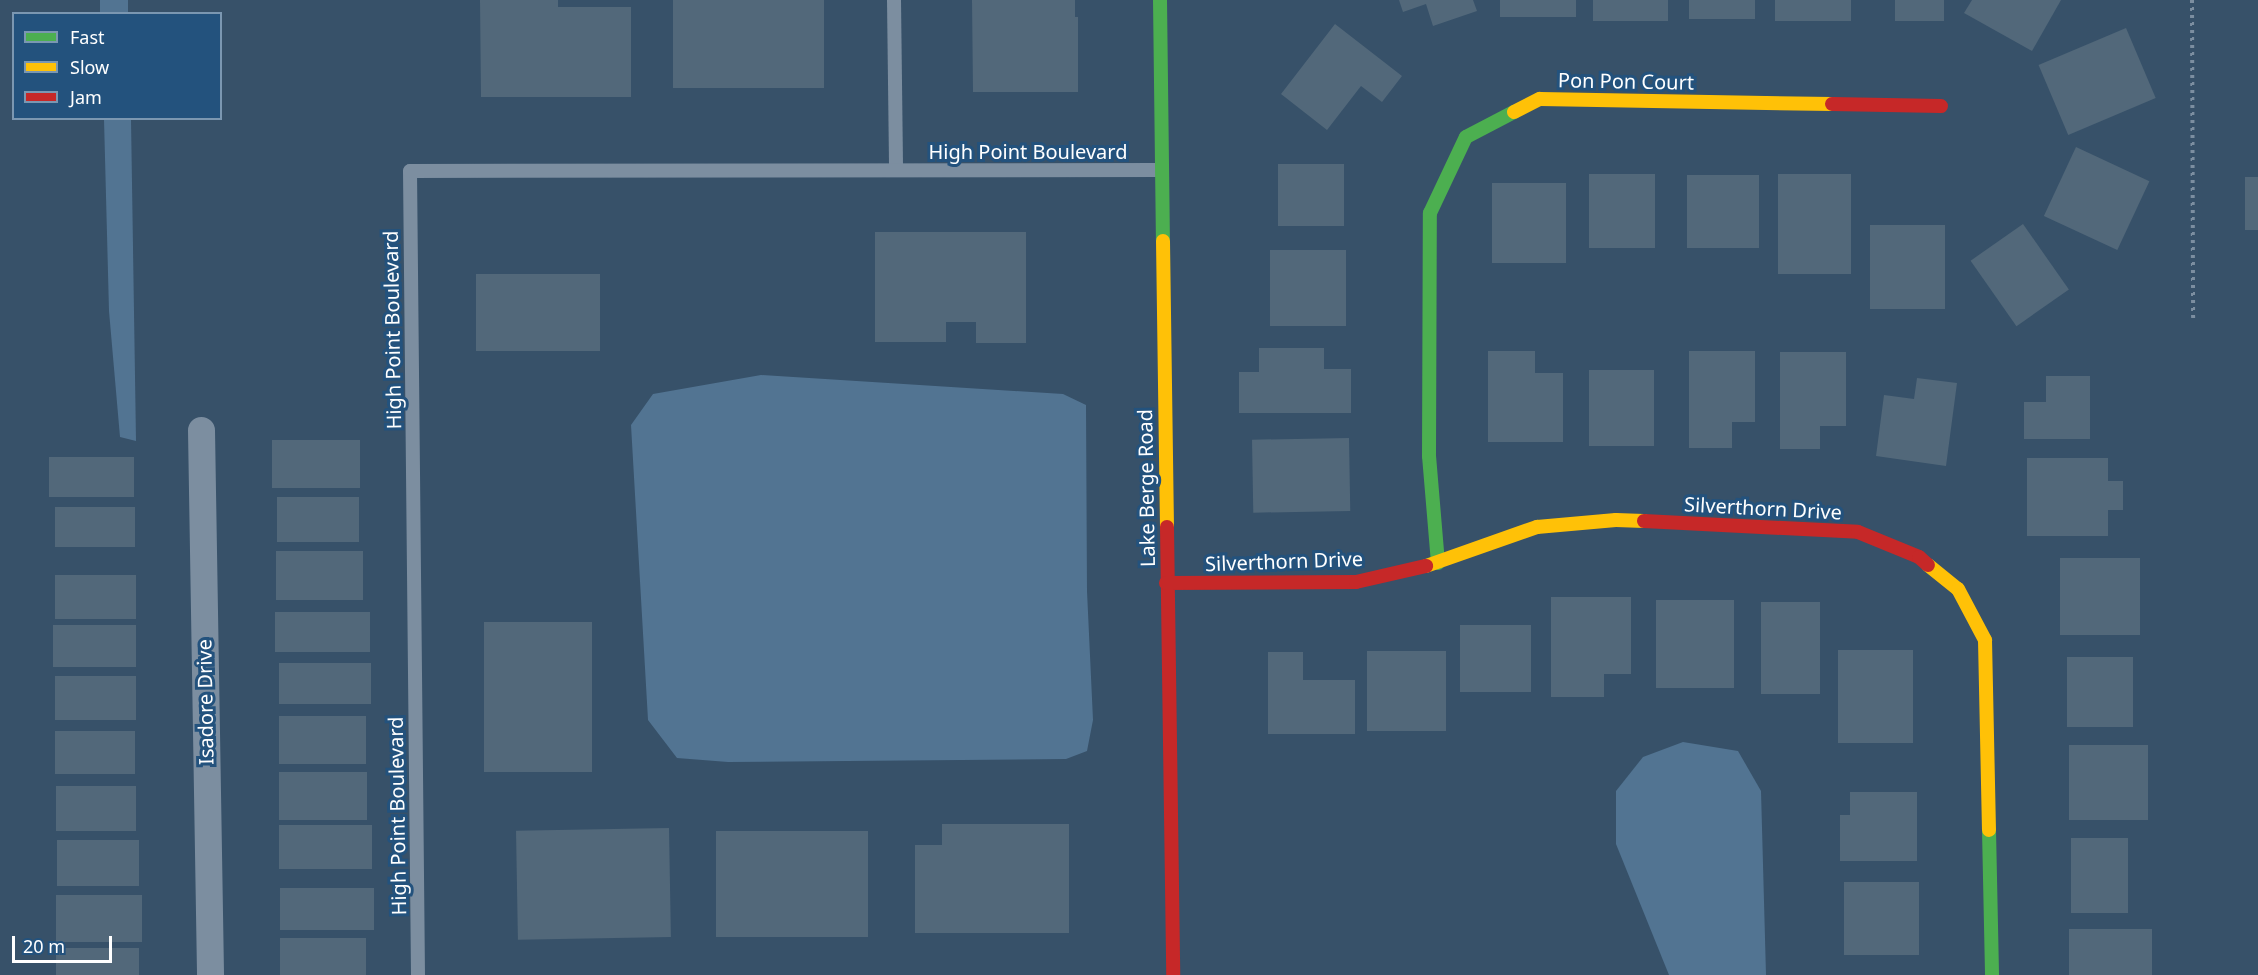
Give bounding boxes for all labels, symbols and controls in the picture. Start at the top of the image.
legend [12,12,222,120]
text: Fast [70,25,105,49]
text: Slow [70,55,109,79]
street label: Pon Pon Court [1558,68,1694,94]
text: Jam [70,85,102,109]
street label: High Point Boulevard [928,139,1128,163]
street label: High Point Boulevard [378,230,406,430]
street label: Lake Berge Road [1133,409,1159,567]
street label: Silverthorn Drive [1684,492,1842,524]
street label: Silverthorn Drive [1205,546,1363,576]
street label: Isadore Drive [192,639,218,765]
street label: High Point Boulevard [383,716,411,916]
scale bar [15,924,116,962]
text: 20 m [23,934,65,958]

